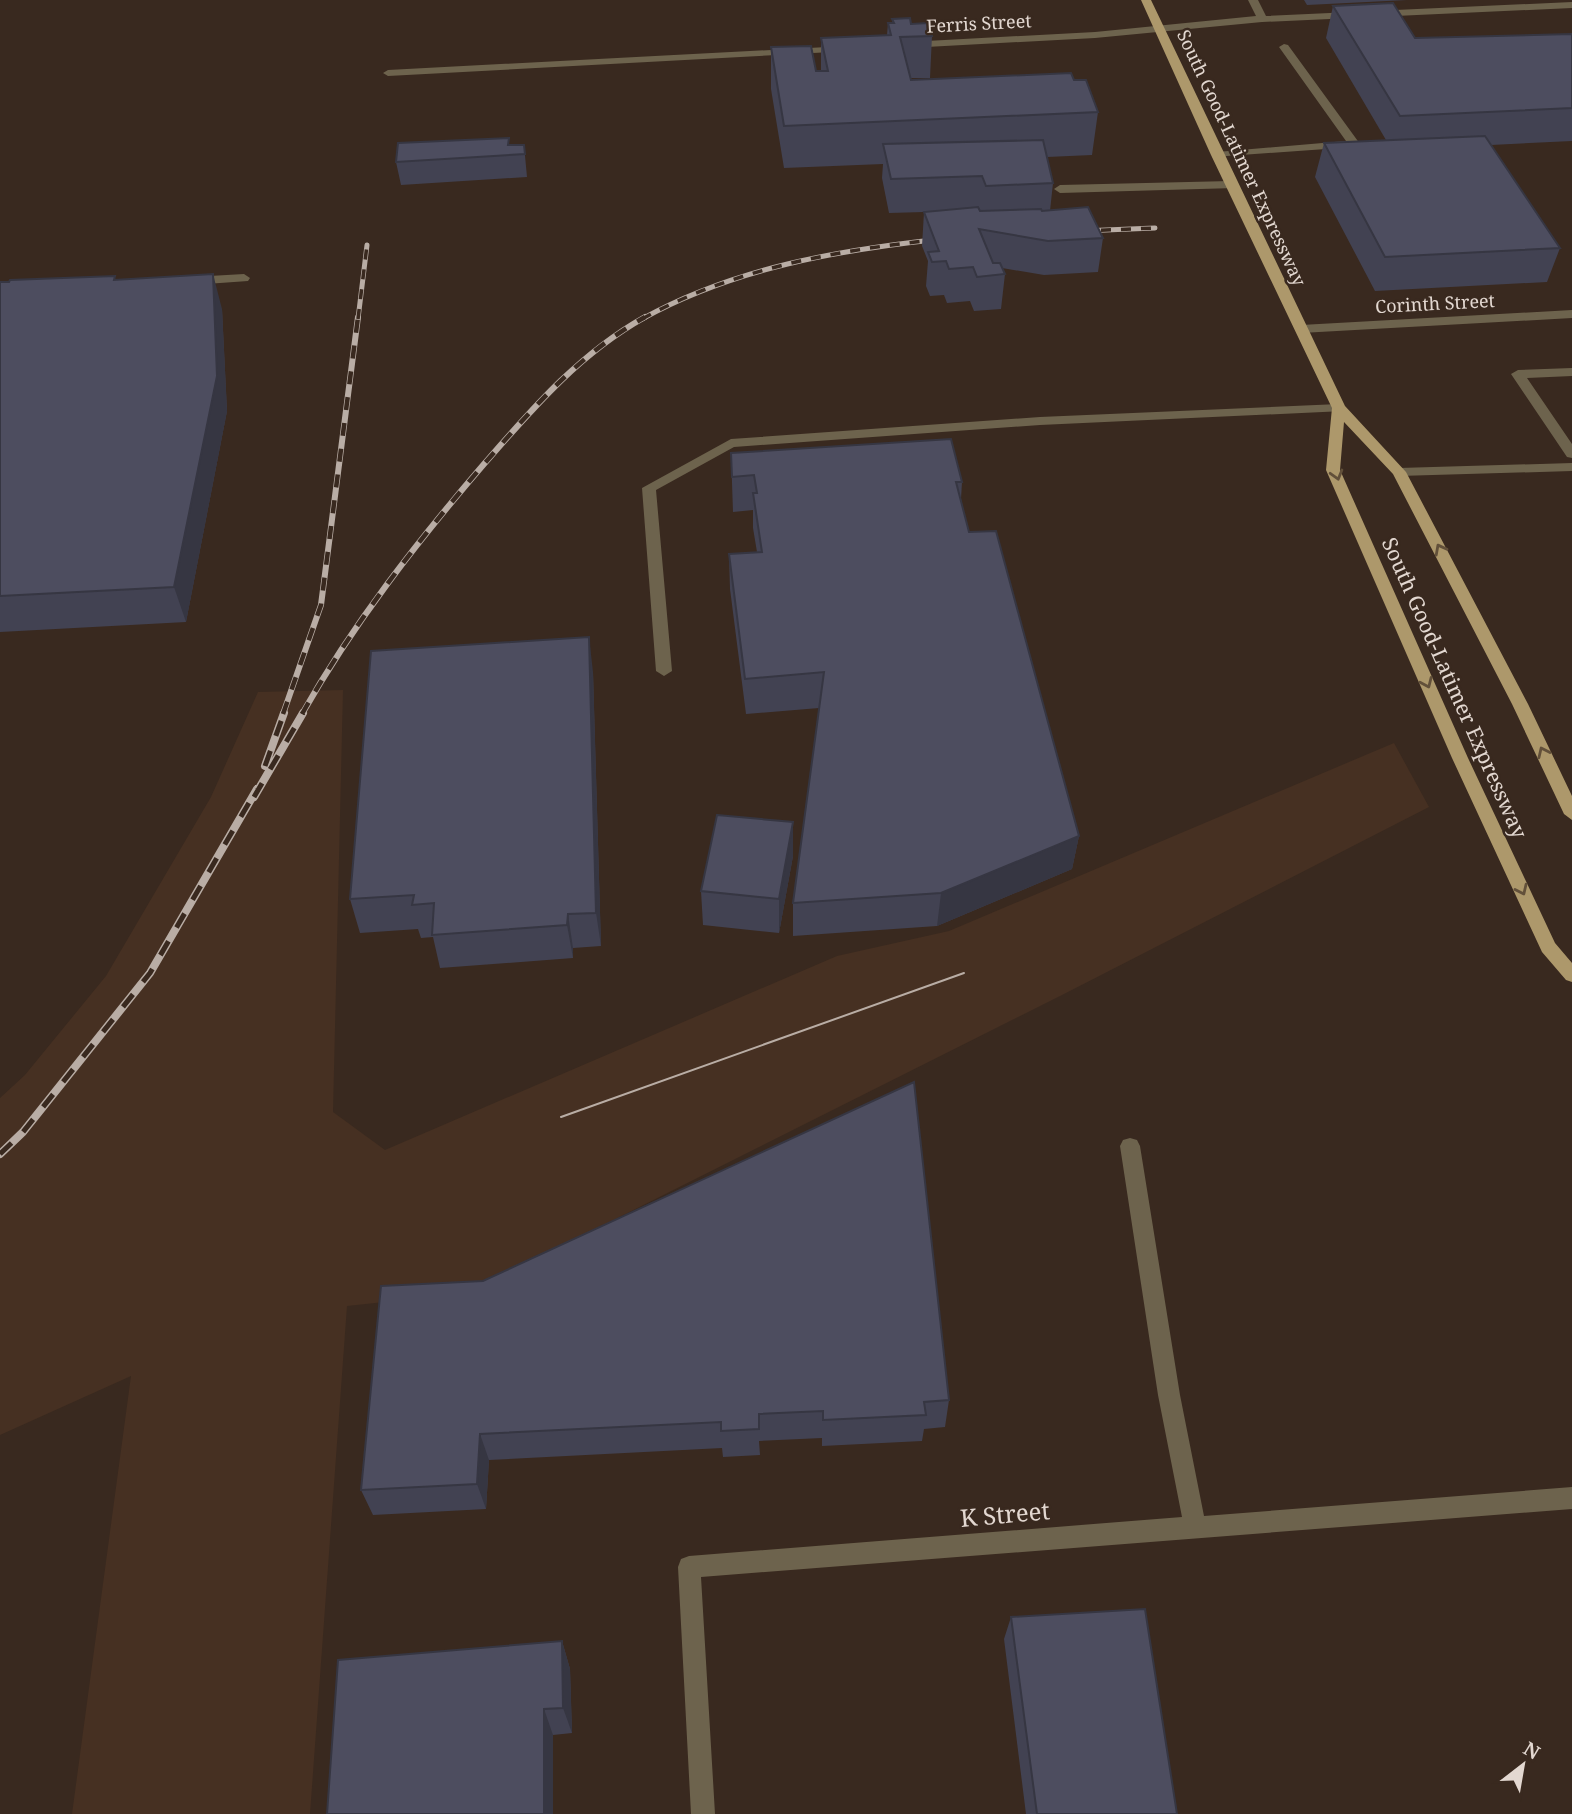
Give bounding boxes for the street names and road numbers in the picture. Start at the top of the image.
street label: Ferris Street [926,8,1032,38]
street label: South Good-Latimer Expressway [1172,26,1312,290]
street label: Corinth Street [1374,288,1495,318]
street label: South Good-Latimer Expressway [1376,533,1534,843]
street label: K Street [959,1493,1051,1534]

